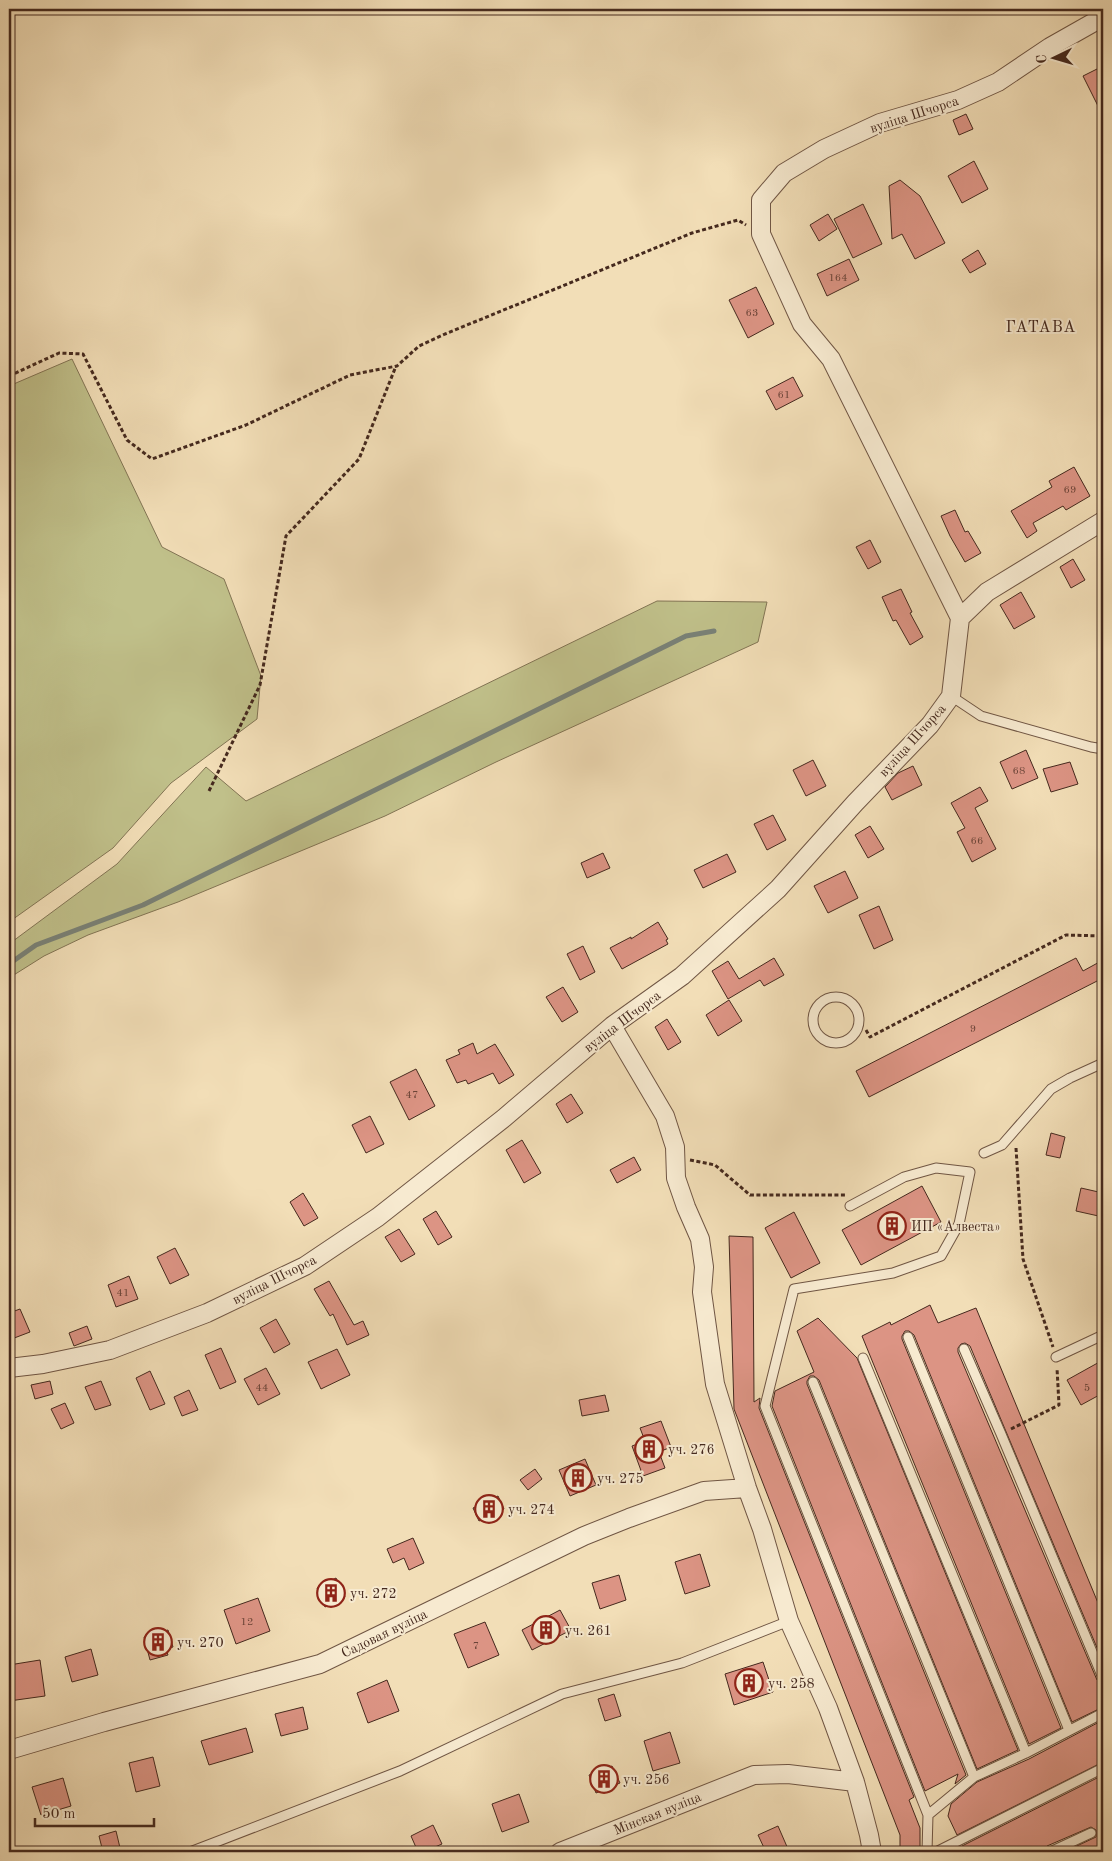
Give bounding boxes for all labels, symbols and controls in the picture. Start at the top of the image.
north arrow [1030,32,1080,82]
text: С [1035,54,1049,64]
street label: вуліца Шчорса [868,94,960,136]
house number: 164 [828,273,848,284]
house number: 63 [746,308,758,319]
district label: ГАТАВА [1006,320,1076,336]
house number: 61 [778,390,790,401]
house number: 69 [1064,485,1076,496]
street label: вуліца Шчорса [877,702,949,780]
house number: 68 [1013,766,1025,777]
house number: 66 [971,836,983,847]
street label: вуліца Шчорса [582,988,664,1055]
house number: 9 [970,1024,976,1035]
house number: 47 [406,1090,418,1101]
building icon: ИП «Алвеста» [877,1211,907,1241]
place label: ИП «Алвеста» [911,1220,1001,1234]
street label: вуліца Шчорса [230,1253,319,1307]
house number: 41 [117,1288,129,1299]
house number: 44 [256,1383,268,1394]
house number: 5 [1084,1383,1090,1394]
building icon: уч. 276 [634,1434,664,1464]
place label: уч. 276 [668,1443,715,1457]
building icon: уч. 275 [563,1463,593,1493]
place label: уч. 275 [597,1472,644,1486]
building icon: уч. 274 [474,1494,504,1524]
place label: уч. 274 [508,1503,555,1517]
building icon: уч. 272 [316,1578,346,1608]
place label: уч. 272 [350,1587,397,1601]
street label: Садовая вуліца [339,1607,430,1661]
building icon: уч. 261 [531,1615,561,1645]
house number: 12 [241,1617,253,1628]
place label: уч. 261 [565,1624,612,1638]
building icon: уч. 270 [143,1627,173,1657]
place label: уч. 270 [177,1636,224,1650]
house number: 7 [473,1641,479,1652]
building icon: уч. 258 [734,1668,764,1698]
place label: уч. 258 [768,1677,815,1691]
building icon: уч. 256 [589,1764,619,1794]
place label: уч. 256 [623,1773,670,1787]
street label: Мінская вуліца [612,1790,703,1838]
scale bar [35,1796,154,1828]
text: 50 m [42,1807,76,1822]

